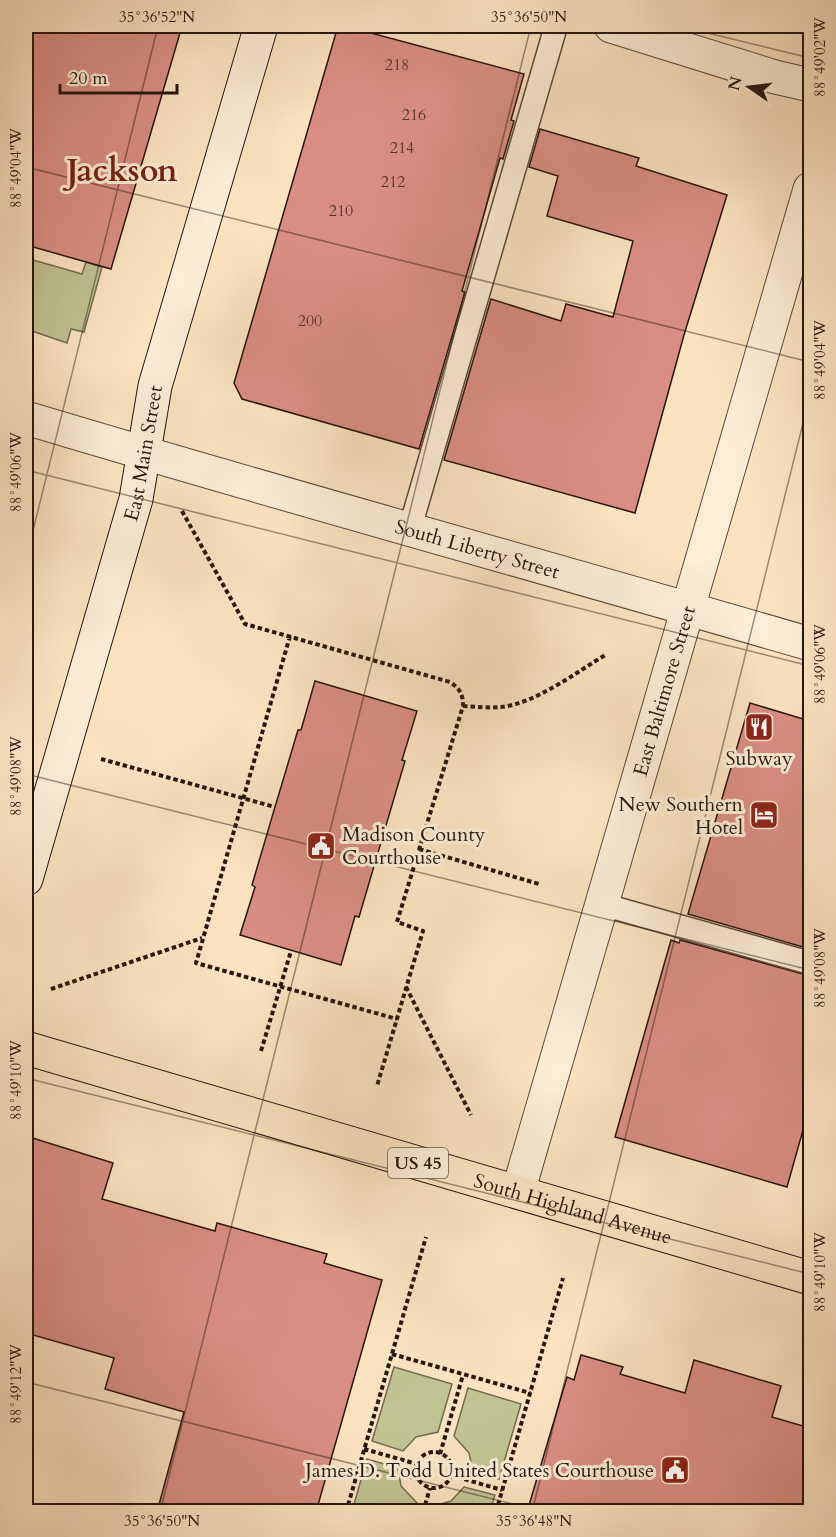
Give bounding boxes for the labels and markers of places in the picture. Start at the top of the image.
restaurant icon: Subway [743,711,775,743]
place label: Subway [726,745,793,772]
place label: New Southern Hotel [619,791,744,841]
hotel icon: New Southern Hotel [748,799,780,831]
place label: Madison County Courthouse [342,821,486,871]
public building icon: Madison County Courthouse [305,830,337,862]
public building icon: James D. Todd United States Courthouse [659,1454,691,1486]
place label: James D. Todd United States Courthouse [302,1457,654,1484]

